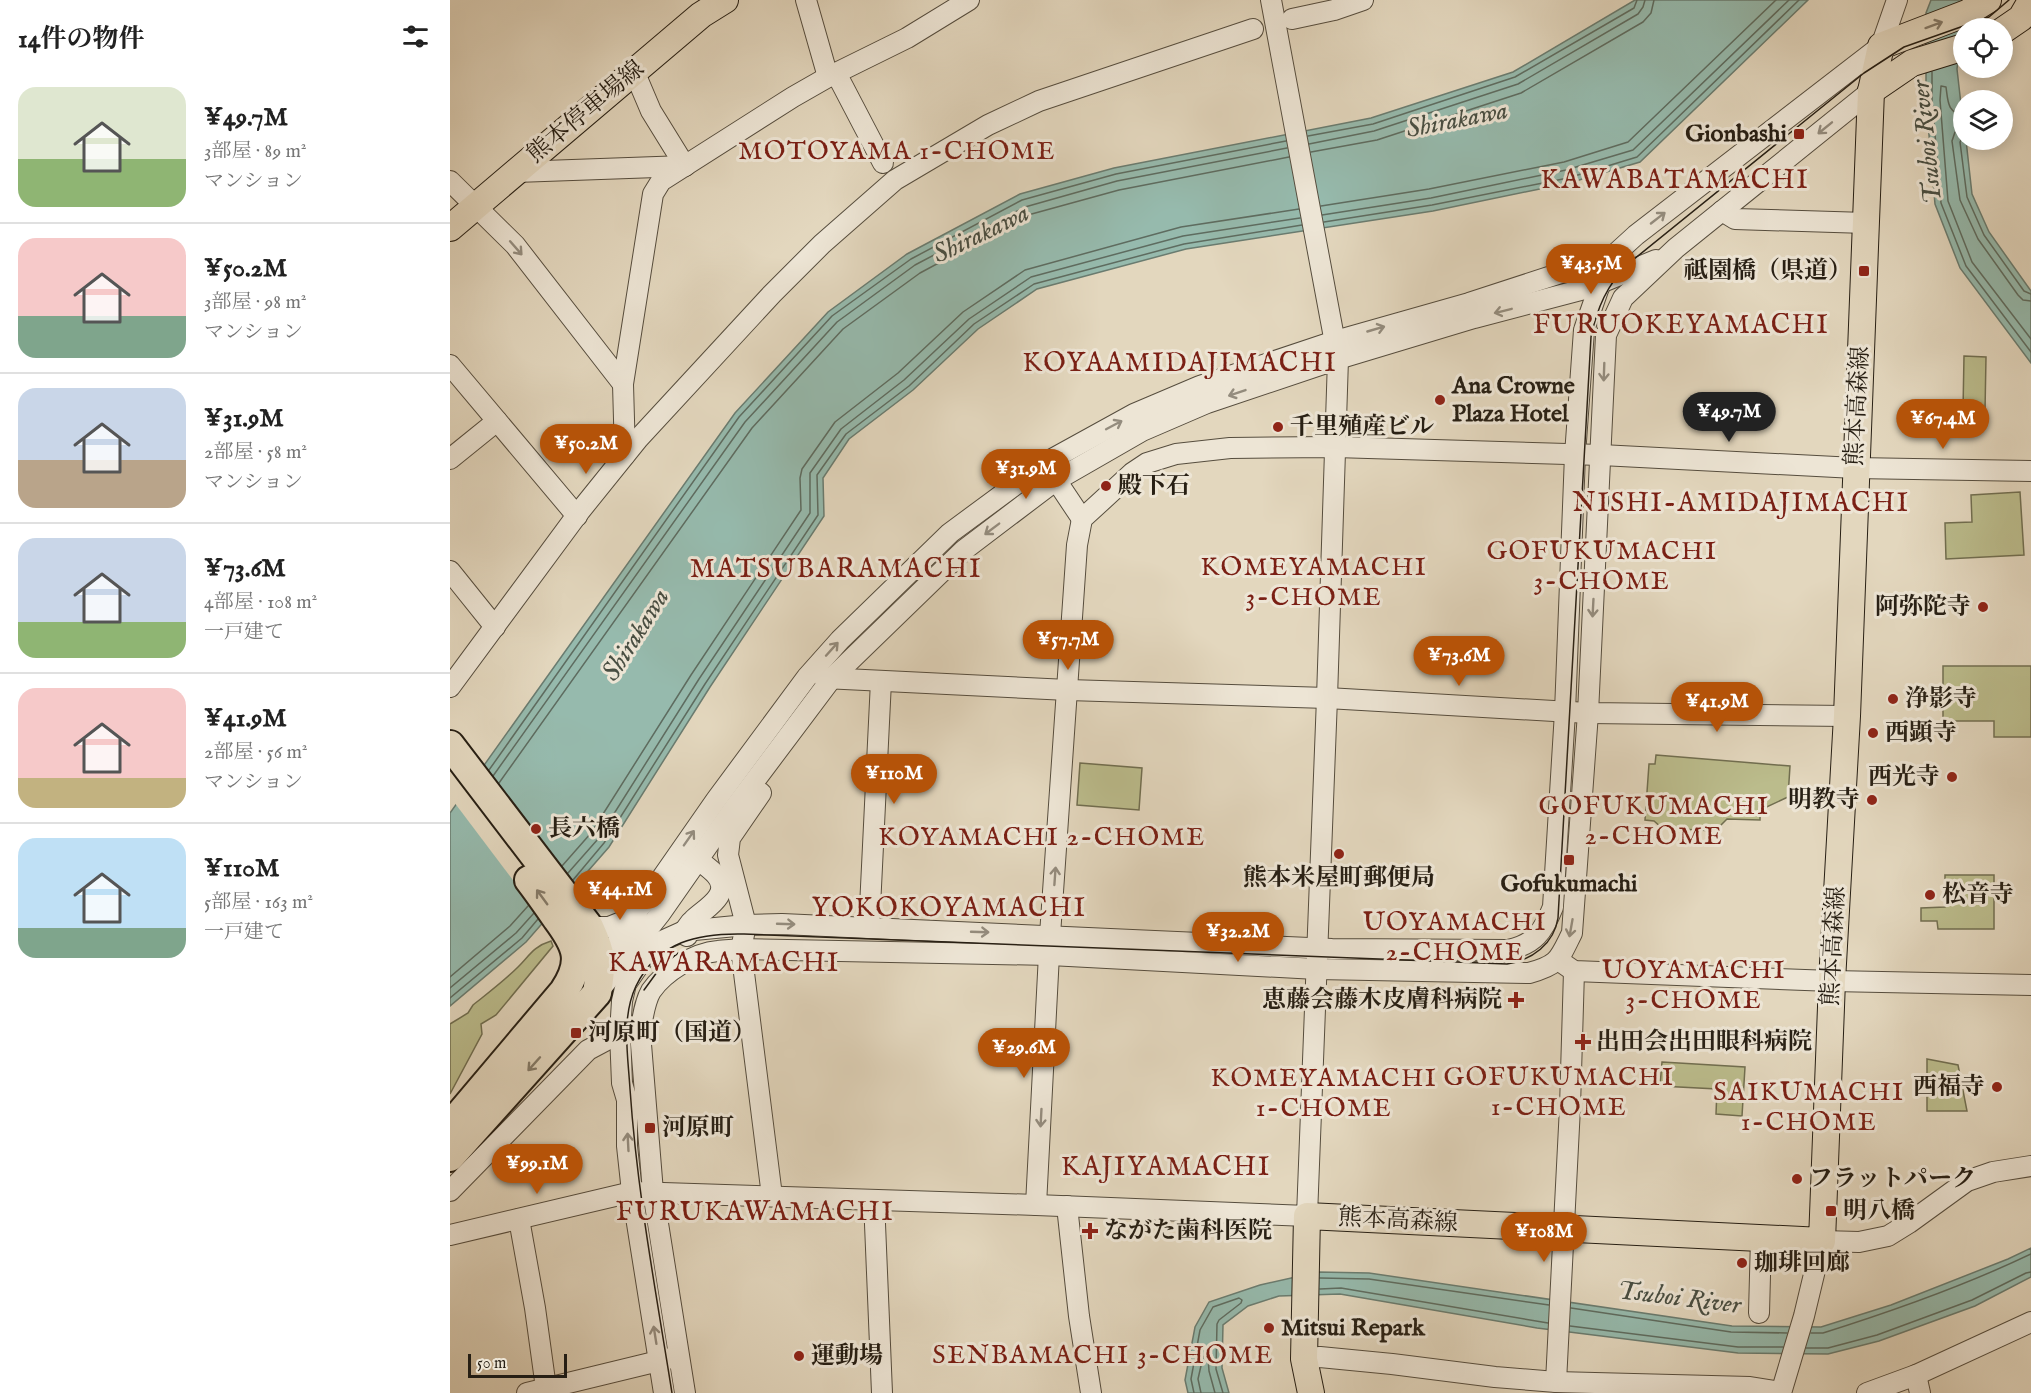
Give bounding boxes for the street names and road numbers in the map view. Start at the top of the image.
street label: 熊本停車場線 [521,54,651,170]
street label: 熊本高森線 [1839,345,1877,467]
street label: 熊本高森線 [1815,885,1853,1007]
street label: 熊本高森線 [1337,1202,1459,1240]

